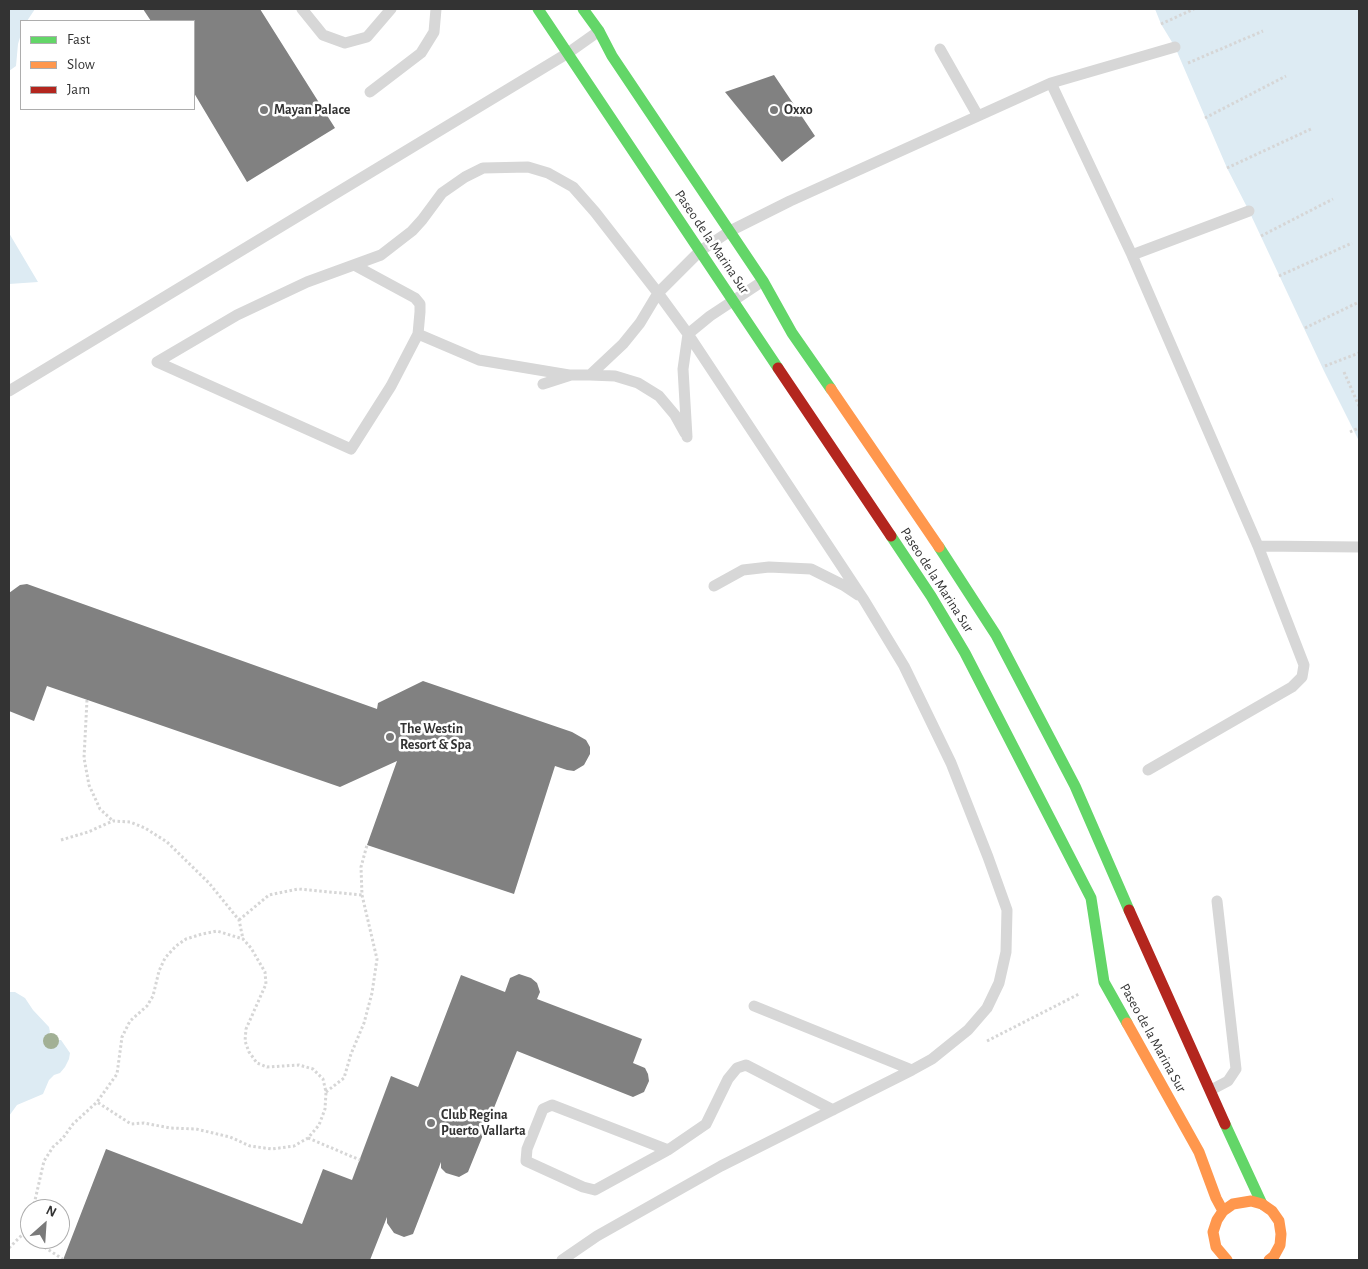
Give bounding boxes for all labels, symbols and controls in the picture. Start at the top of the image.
legend [20,20,195,110]
text: Fast [67,32,90,47]
text: Slow [67,57,95,72]
text: Jam [67,82,90,97]
place label: Mayan Palace [274,102,350,118]
place label: Oxxo [784,102,813,118]
marker: Mayan Palace [258,104,270,116]
marker: Oxxo [768,104,780,116]
street label: Paseo de la Marina Sur [671,187,753,297]
street label: Paseo de la Marina Sur [897,524,977,636]
place label: The Westin Resort & Spa [400,721,471,754]
marker: The Westin Resort & Spa [384,731,396,743]
street label: Paseo de la Marina Sur [1116,981,1190,1095]
place label: Club Regina Puerto Vallarta [441,1107,526,1140]
marker: Club Regina Puerto Vallarta [425,1117,437,1129]
north arrow [20,1199,70,1249]
text: N [44,1203,59,1220]

